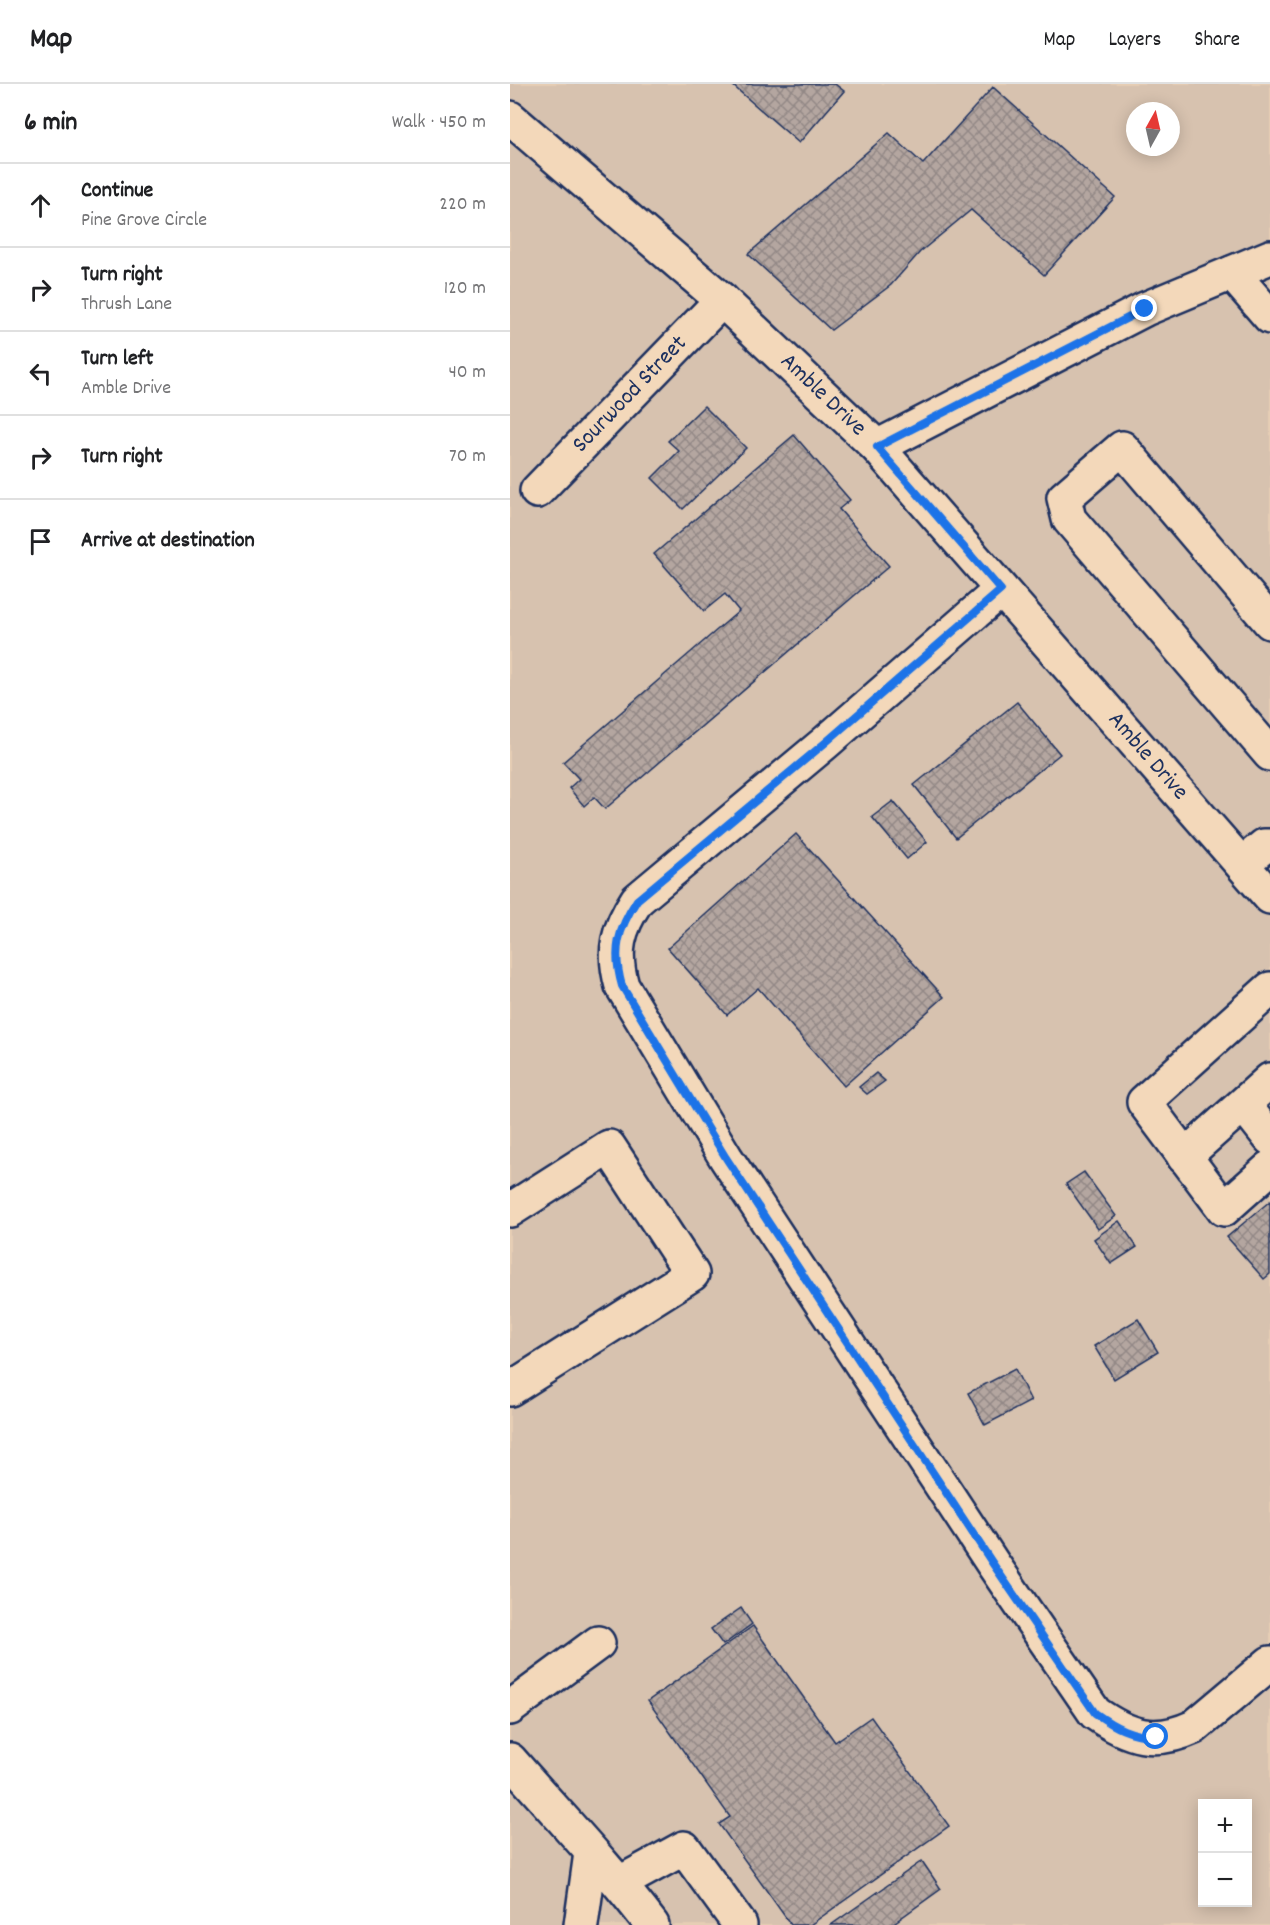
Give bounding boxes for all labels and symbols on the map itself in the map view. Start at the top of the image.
north arrow [1126,102,1180,156]
route end [1131,295,1157,321]
street label: Sourwood Street [565,328,696,461]
street label: Amble Drive [772,346,873,445]
street label: Amble Drive [1099,705,1196,808]
route start [1142,1723,1168,1749]

